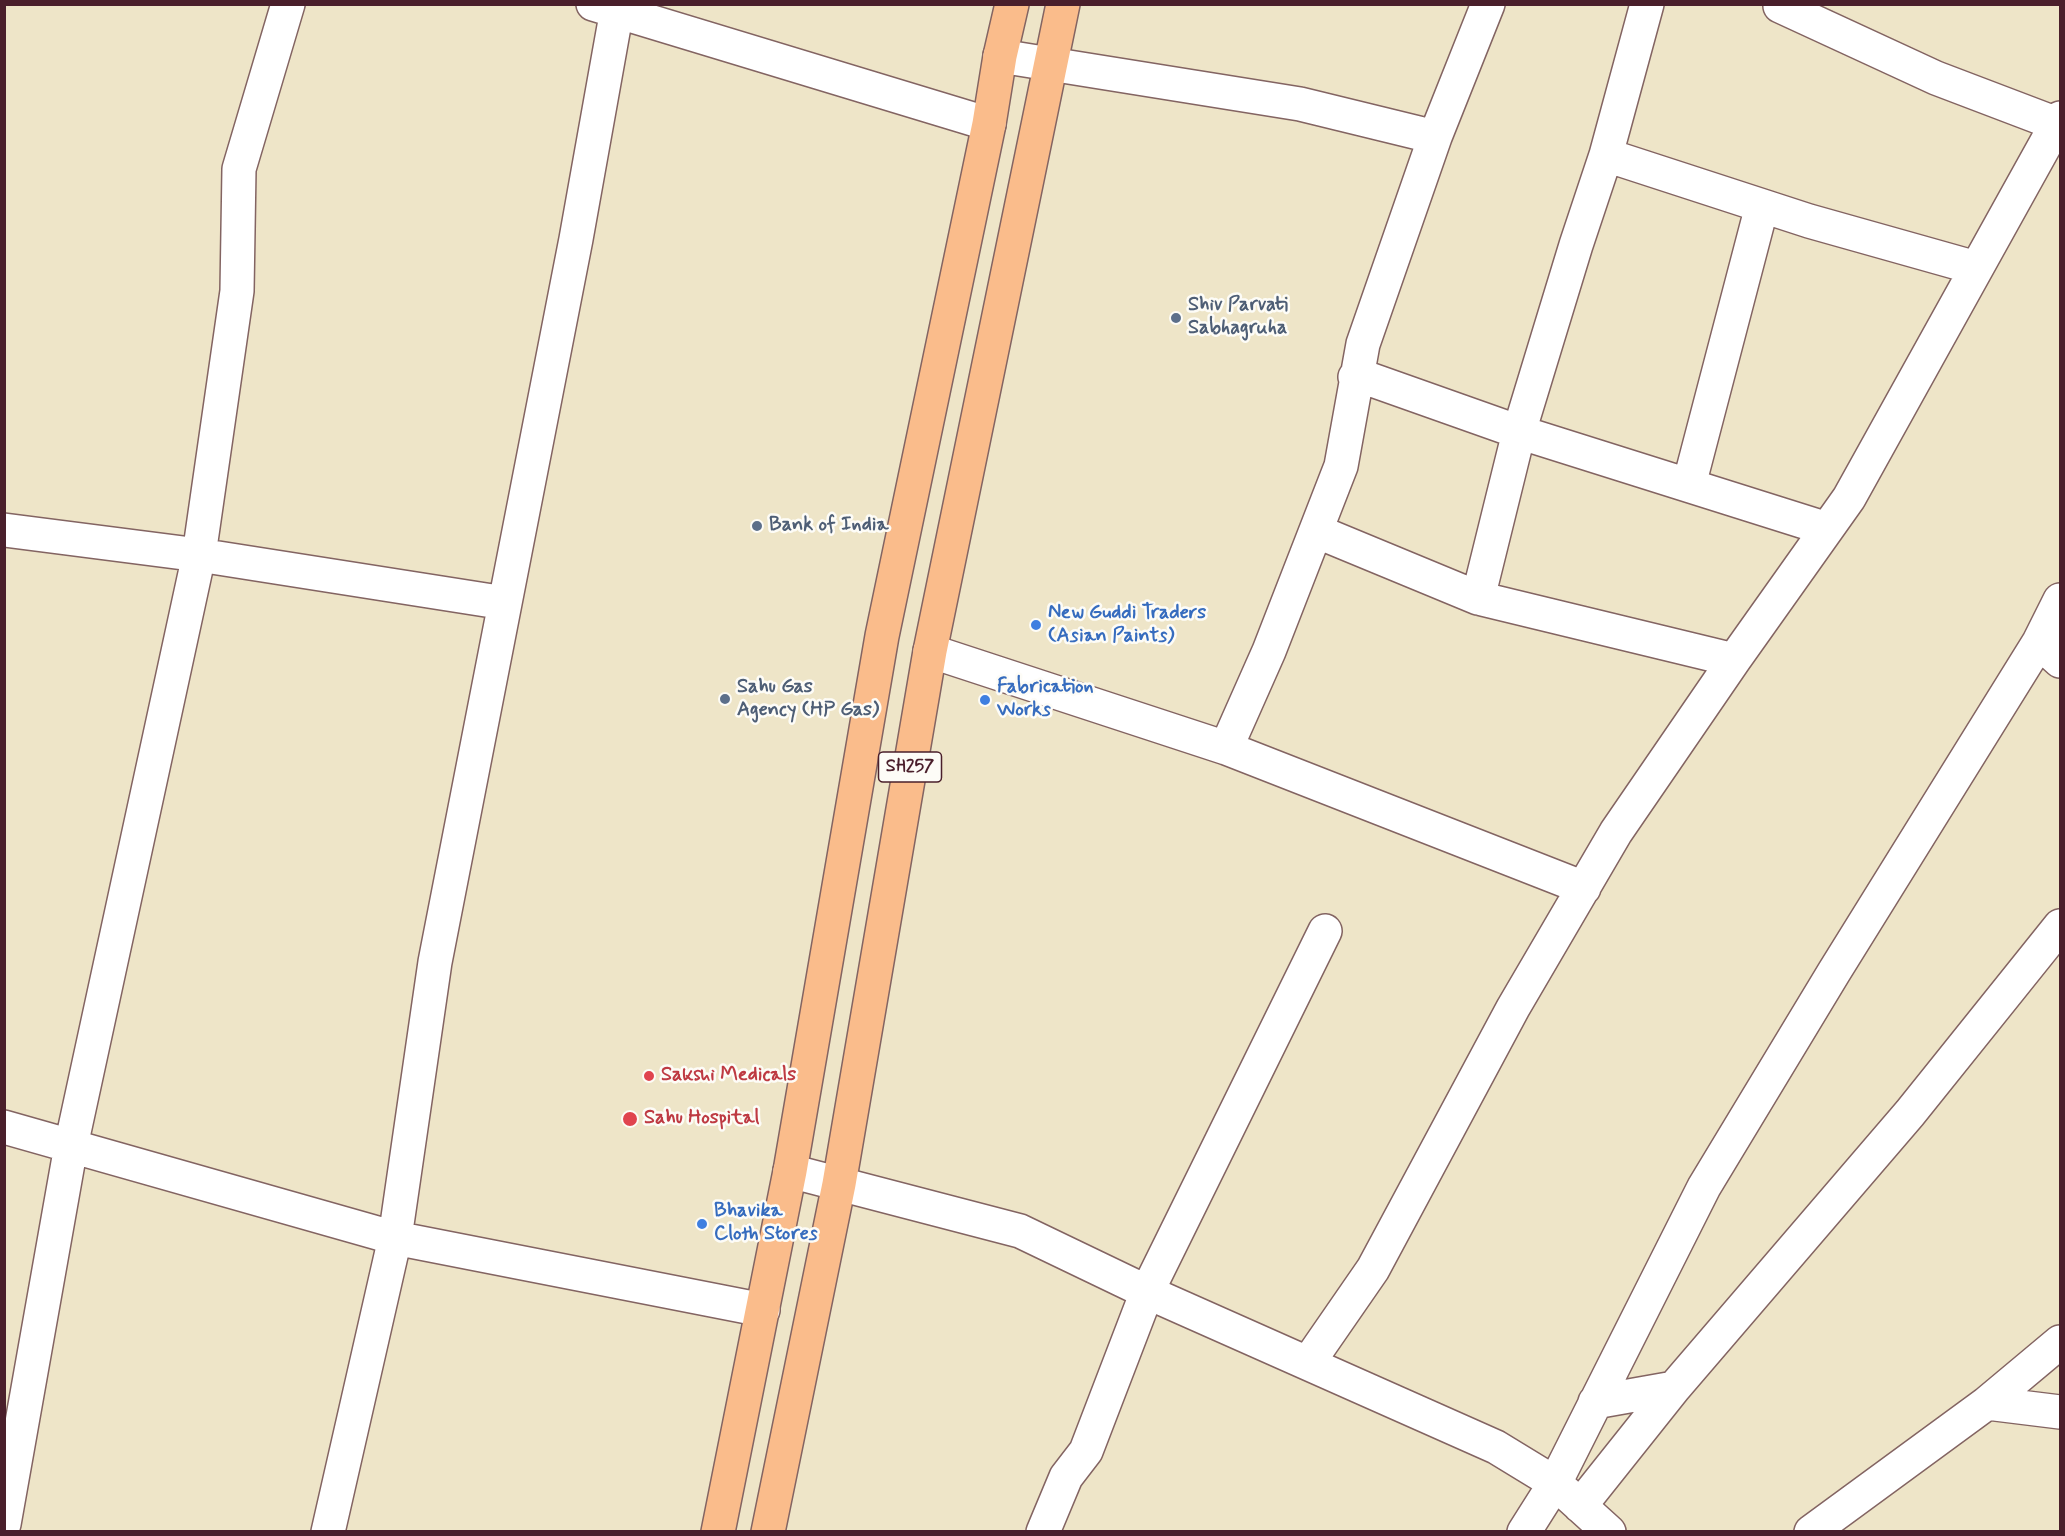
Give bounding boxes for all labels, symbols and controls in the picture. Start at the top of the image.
place label: Shiv Parvati Sabhagruha [1188,294,1288,341]
marker: Shiv Parvati Sabhagruha [1169,311,1183,325]
place label: Bank of India [769,514,888,538]
marker: Bank of India [750,519,764,533]
place label: New Guddi Traders (Asian Paints) [1048,602,1206,649]
marker: New Guddi Traders (Asian Paints) [1029,618,1043,632]
place label: Sahu Gas Agency (HP Gas) [737,676,879,723]
place label: Fabrication Works [997,676,1094,723]
marker: Sahu Gas Agency (HP Gas) [718,692,732,706]
marker: Fabrication Works [978,693,992,707]
road number: SH257 [878,752,942,782]
place label: Sakshi Medicals [661,1064,796,1088]
marker: Sakshi Medicals [642,1069,656,1083]
place label: Sahu Hospital [644,1107,759,1131]
marker: Sahu Hospital [621,1110,639,1128]
place label: Bhavika Cloth Stores [714,1200,818,1247]
marker: Bhavika Cloth Stores [695,1217,709,1231]

